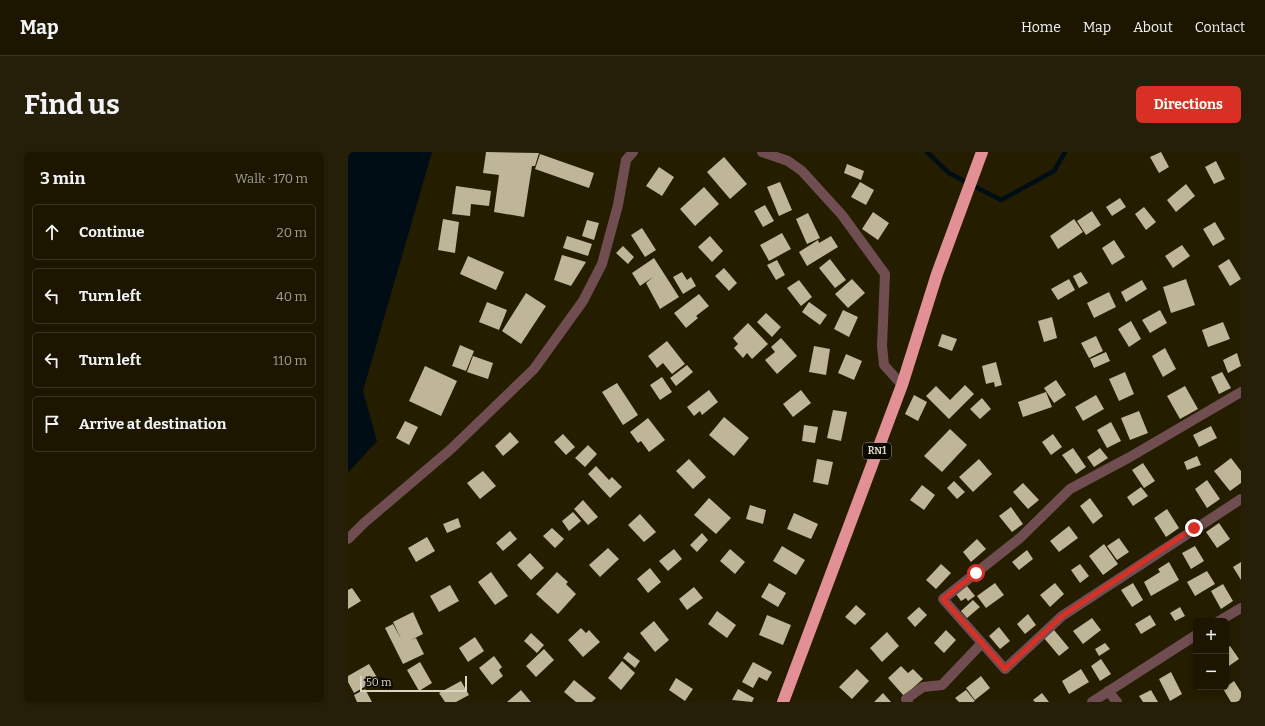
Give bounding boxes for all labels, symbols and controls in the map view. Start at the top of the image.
text: Map [20,16,59,39]
text: Home [1021,19,1061,36]
text: Map [1083,19,1111,36]
text: About [1133,19,1173,36]
text: Contact [1195,19,1245,36]
button: Directions [1136,86,1241,123]
text: Find us [24,88,120,121]
text: 3 min [40,168,85,189]
text: Walk · 170 m [235,171,308,186]
icon: ahead [41,221,63,243]
text: Continue [79,223,145,241]
text: 20 m [277,225,307,240]
icon: left [41,285,63,307]
text: Turn left [79,287,141,305]
text: 40 m [276,289,307,304]
icon: left [41,349,63,371]
text: Turn left [79,351,141,369]
text: 110 m [273,353,307,368]
icon: arrive [41,413,63,435]
text: Arrive at destination [79,415,226,433]
road number: RN1 [863,443,891,459]
route end [1185,519,1203,537]
route start [967,564,985,582]
map controls [1193,618,1229,690]
button: + [1193,618,1229,654]
button: − [1193,654,1229,690]
scale bar [360,674,467,693]
text: 50 m [366,676,392,689]

